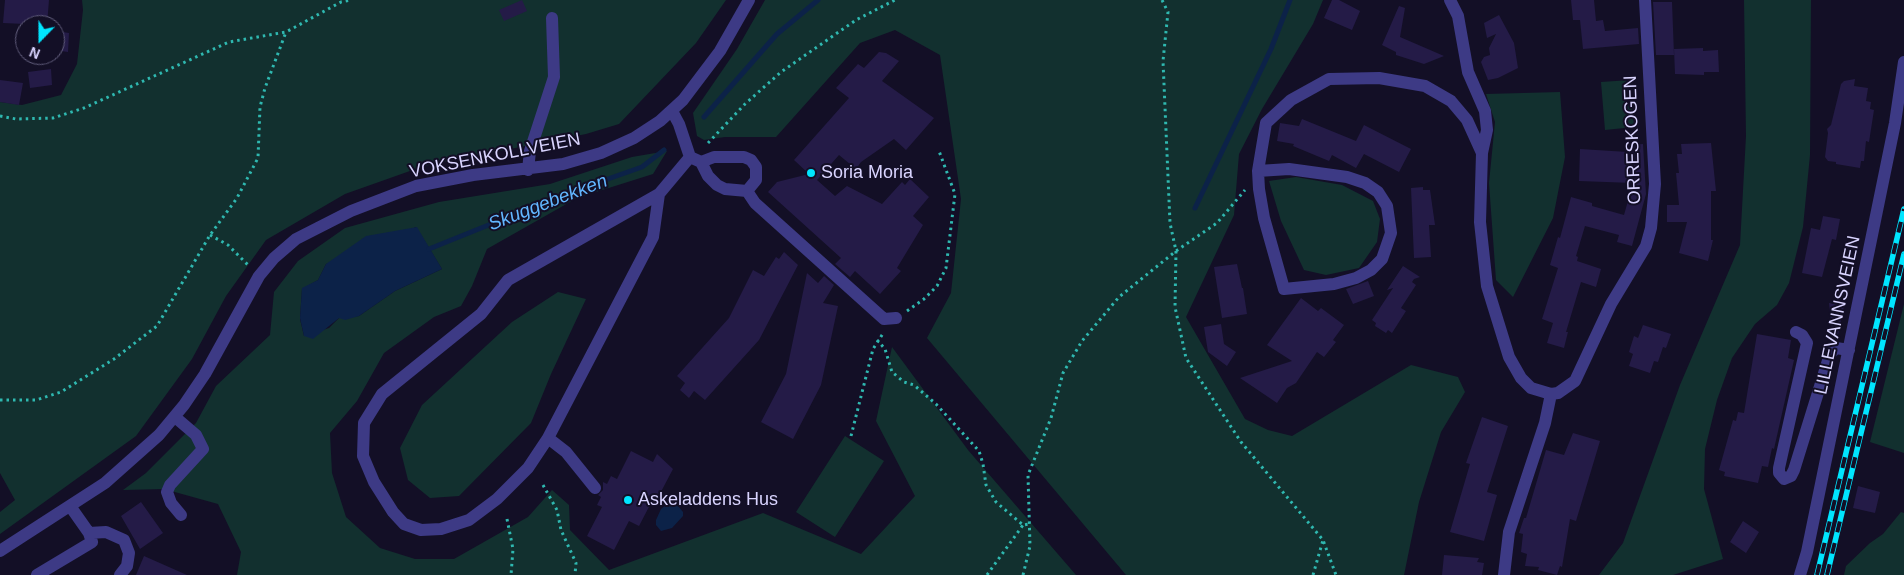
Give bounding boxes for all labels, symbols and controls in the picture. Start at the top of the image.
north arrow [15,15,65,65]
text: N [27,44,42,62]
street label: ORRESKOGEN [1620,75,1646,205]
street label: VOKSENKOLLVEIEN [408,129,582,183]
place label: Soria Moria [821,162,913,184]
marker: Soria Moria [805,167,817,179]
water label: Skuggebekken [485,170,611,236]
street label: LILLEVANNSVEIEN [1811,234,1865,396]
place label: Askeladdens Hus [638,489,778,511]
marker: Askeladdens Hus [622,494,634,506]

